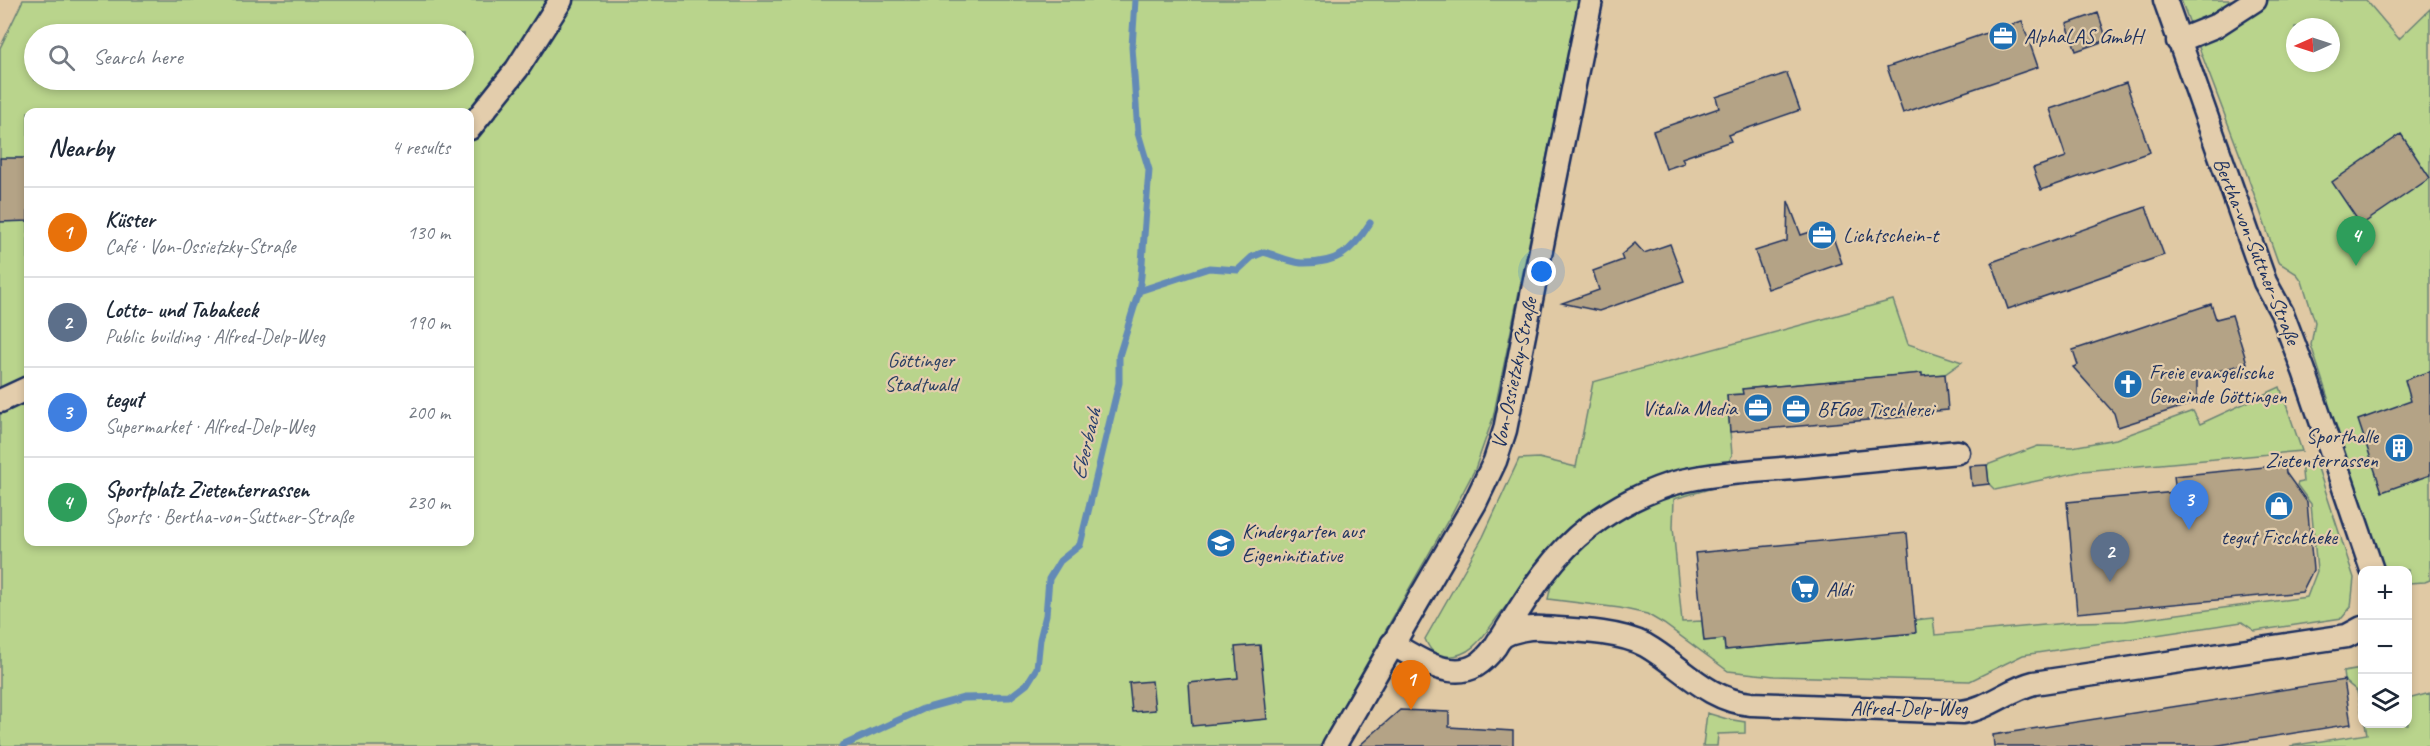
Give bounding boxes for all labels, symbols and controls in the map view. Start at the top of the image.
north arrow [2286,18,2340,72]
office icon: AlphaLAS GmbH [1987,20,2019,52]
place label: AlphaLAS GmbH [2024,23,2146,49]
search box [24,24,474,90]
icon: search [45,41,78,74]
text: Search here [93,43,183,71]
text: Nearby [48,131,113,164]
text: 4 results [391,135,450,160]
street label: Bertha-von-Suttner-Straße [2208,154,2307,350]
text: Küster [105,206,155,234]
pin: 4 [2336,216,2376,266]
office icon: Lichtschein-t [1806,219,1838,251]
text: 1 [63,220,72,245]
text: 130 m [407,220,450,245]
place label: Lichtschein-t [1843,222,1940,248]
text: Café · Von-Ossietzky-Straße [105,234,295,259]
your location [1527,257,1556,286]
street label: Von-Ossietzky-Straße [1485,293,1543,451]
text: Lotto- und Tabakeck [105,296,258,324]
text: 2 [63,310,72,335]
text: 190 m [407,310,450,335]
text: Public building · Alfred-Delp-Weg [105,324,325,349]
park label: Göttinger Stadtwald [884,347,960,397]
place label: Freie evangelische Gemeinde Göttingen [2149,359,2287,409]
church icon: Freie evangelische Gemeinde Göttingen [2112,368,2144,400]
text: tegut [105,386,143,414]
office icon: Vitalia Media [1742,392,1774,424]
office icon: BFGoe Tischlerei [1780,393,1812,425]
place label: Vitalia Media [1642,395,1739,421]
place label: BFGoe Tischlerei [1817,396,1937,422]
text: 3 [63,400,72,425]
text: 200 m [407,400,450,425]
water label: Eberbach [1064,404,1108,482]
text: Supermarket · Alfred-Delp-Weg [105,414,315,439]
place label: Sporthalle Zietenterrassen [2265,423,2379,473]
building icon: Sporthalle Zietenterrassen [2383,432,2415,464]
text: Sportplatz Zietenterrassen [105,476,309,504]
pin: 3 [2170,480,2208,530]
text: 4 [63,490,72,515]
text: 230 m [407,490,450,515]
shop icon: tegut Fischtheke [2263,490,2295,522]
text: Sports · Bertha-von-Suttner-Straße [105,504,353,529]
place label: Kindergarten aus Eigeninitiative [1242,518,1366,568]
place label: tegut Fischtheke [2221,524,2338,550]
school or university icon: Kindergarten aus Eigeninitiative [1205,527,1237,559]
pin: 2 [2090,532,2130,582]
map controls [2358,566,2412,728]
button: + [2358,566,2412,620]
supermarket icon: Aldi [1789,573,1821,605]
place label: Aldi [1826,576,1855,602]
button: − [2358,620,2412,674]
pin: 1 [1392,660,1430,710]
button: layers [2358,674,2412,728]
street label: Alfred-Delp-Weg [1850,695,1969,721]

